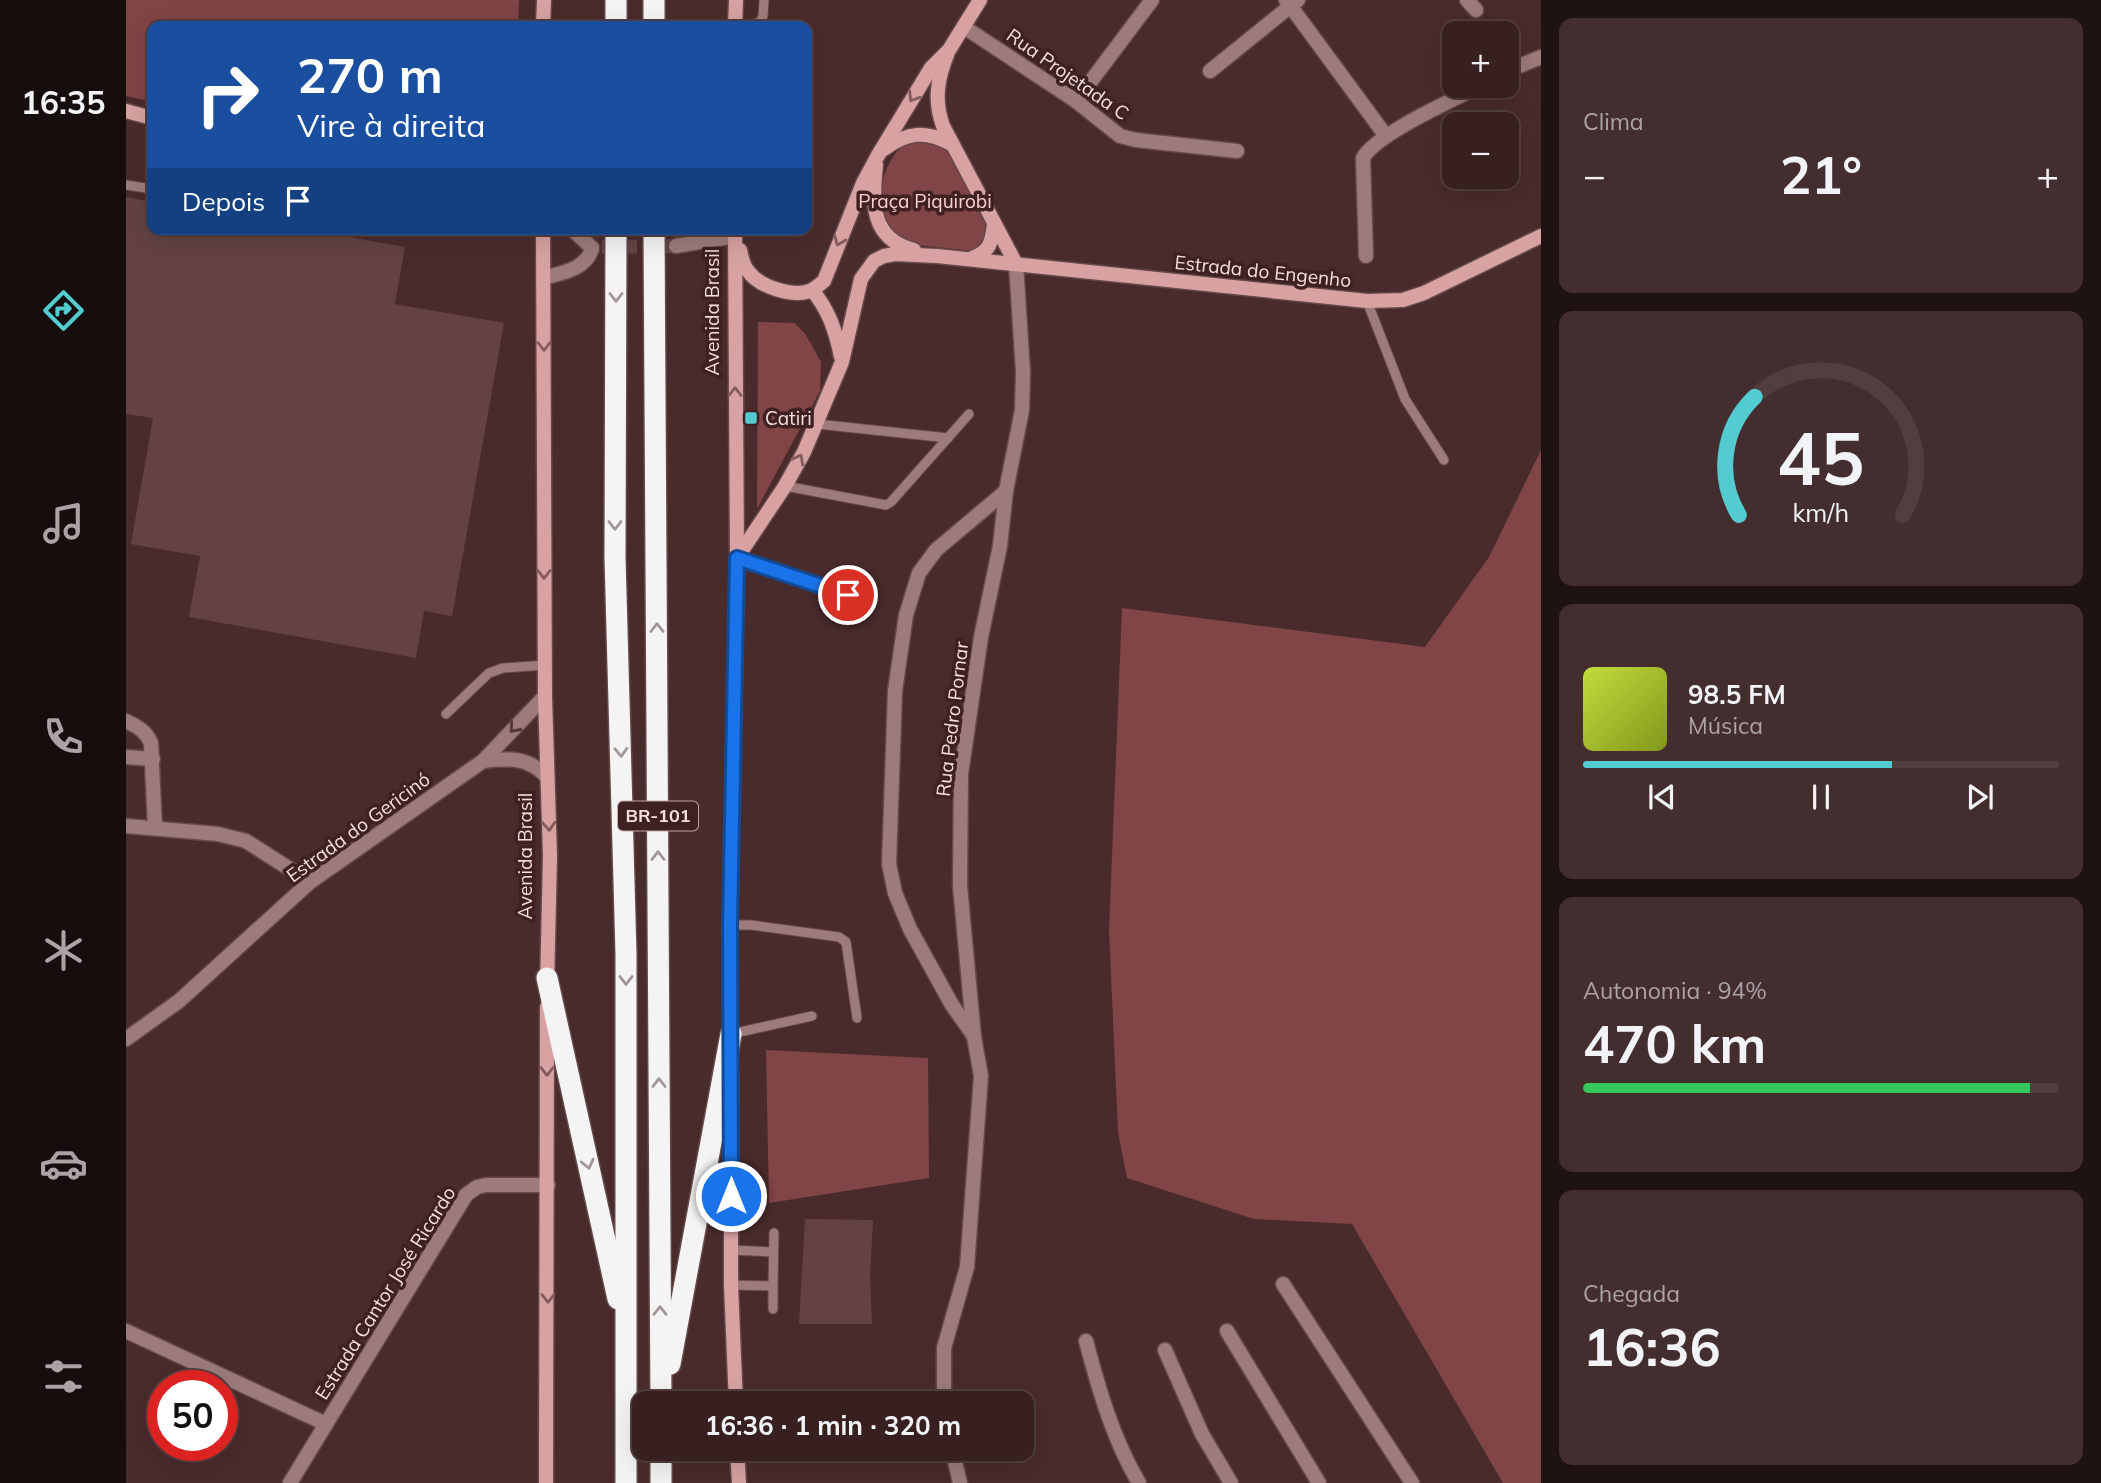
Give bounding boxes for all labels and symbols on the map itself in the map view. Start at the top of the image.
street label: Rua Projetada C [1002,23,1134,125]
one-way arrow [908,90,921,103]
park label: Praça Piquirobi [858,189,992,213]
one-way arrow [834,234,848,246]
street label: Avenida Brasil [700,249,724,375]
street label: Estrada do Engenho [1174,250,1352,292]
one-way arrow [608,293,624,303]
one-way arrow [536,342,552,352]
one-way arrow [727,386,743,397]
place label: Catiri [765,406,812,430]
marker: Catiri [743,410,759,426]
one-way arrow [791,454,805,467]
one-way arrow [607,520,623,531]
pin [818,565,878,625]
one-way arrow [536,569,552,580]
one-way arrow [649,623,665,633]
street label: Rua Pedro Pornar [931,640,973,798]
one-way arrow [509,720,522,733]
one-way arrow [613,747,628,758]
street label: Estrada do Gericinó [281,767,435,887]
street label: Avenida Brasil [513,793,537,919]
road number: BR-101 [618,802,698,830]
one-way arrow [542,821,557,832]
one-way arrow [650,850,666,861]
one-way arrow [618,975,634,986]
one-way arrow [539,1066,555,1077]
one-way arrow [651,1078,667,1088]
one-way arrow [580,1158,594,1170]
position arrow [694,1159,768,1233]
street label: Estrada Cantor José Ricardo [309,1182,461,1404]
one-way arrow [540,1294,556,1304]
one-way arrow [652,1305,668,1316]
speed limit sign: 50 [147,1370,238,1461]

